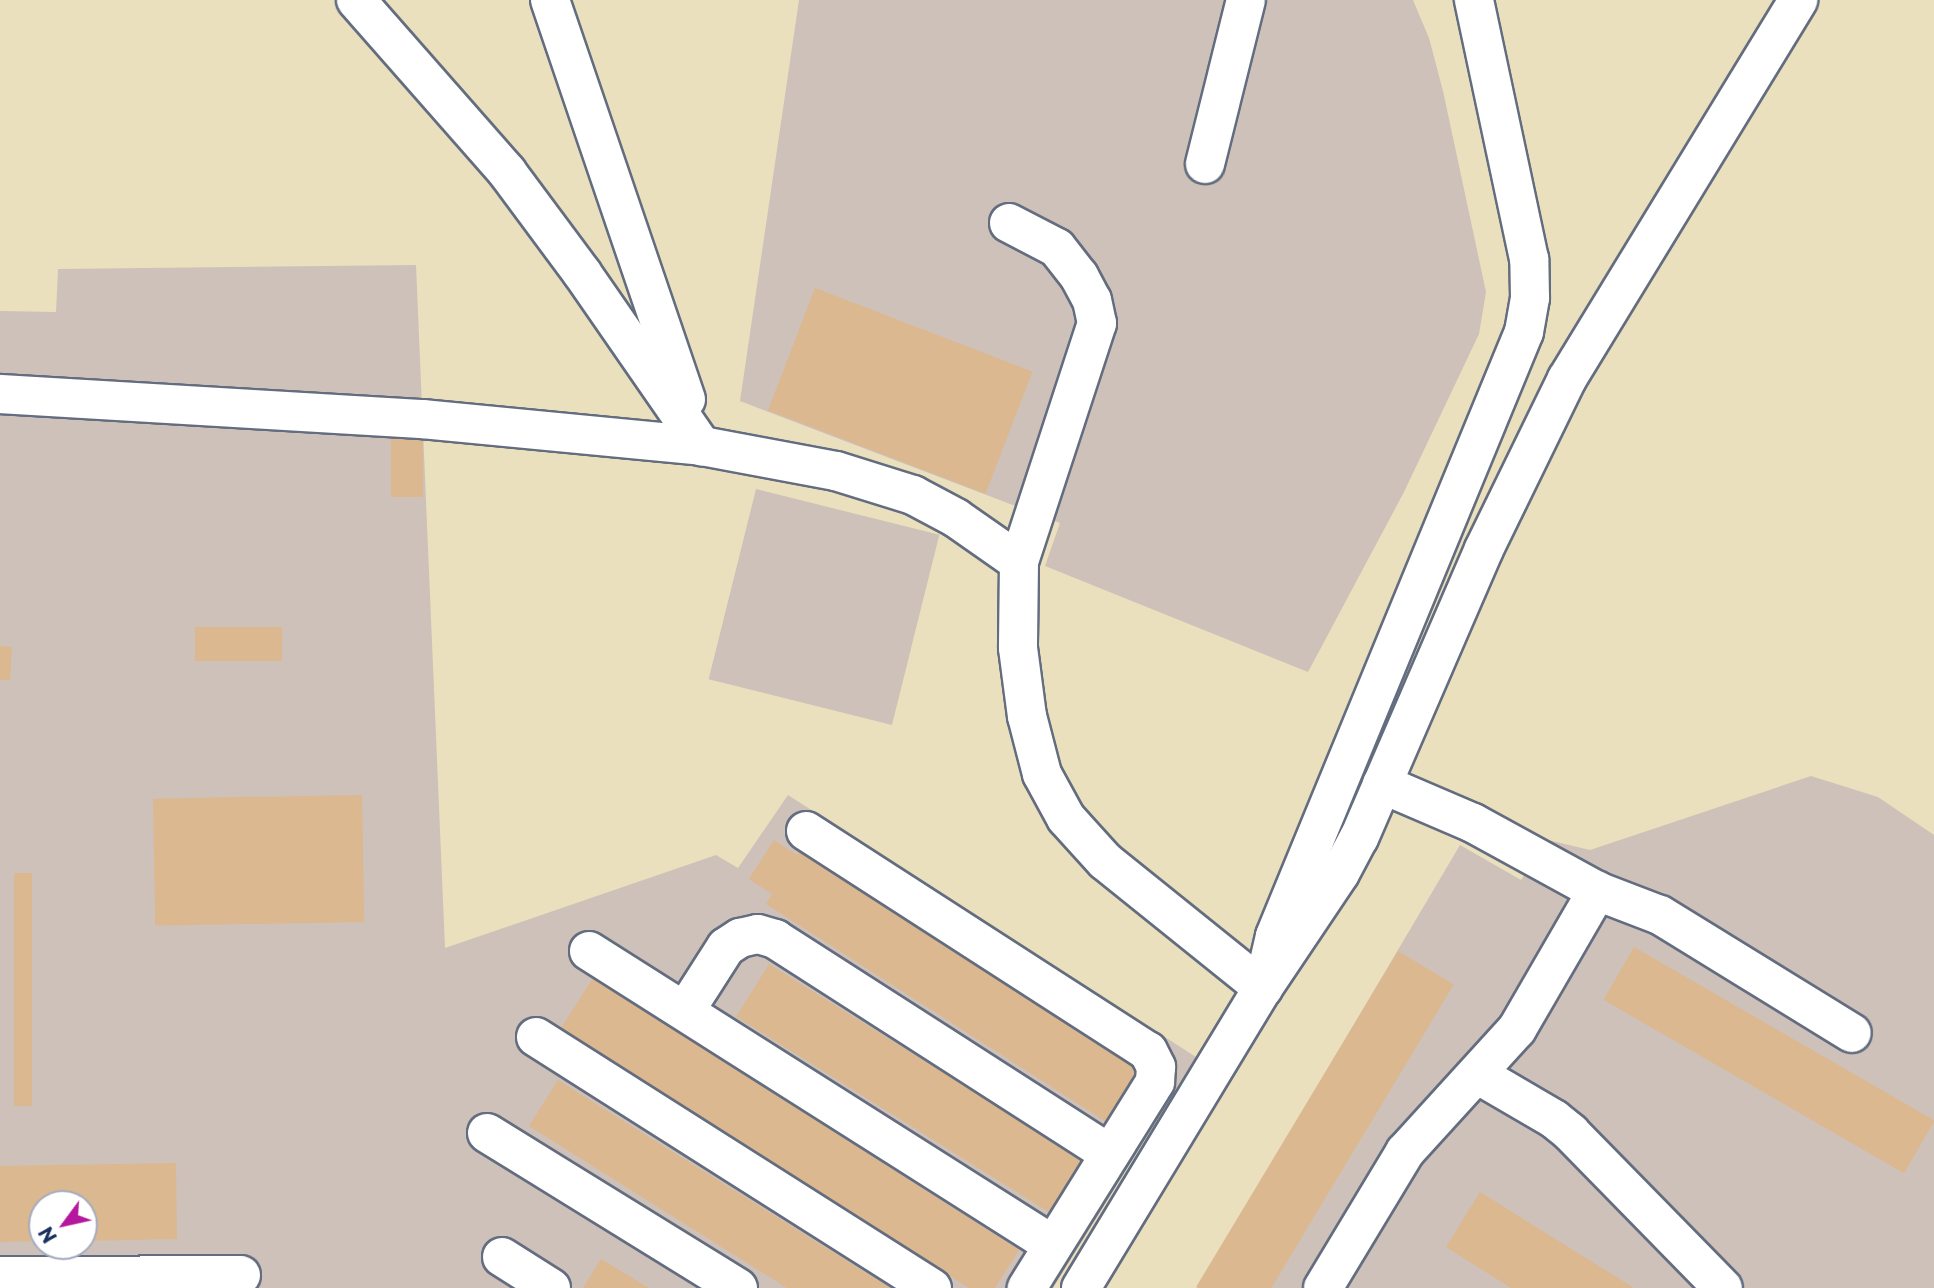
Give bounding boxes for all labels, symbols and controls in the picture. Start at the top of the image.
north arrow [28,1190,98,1260]
text: N [31,1221,63,1249]

